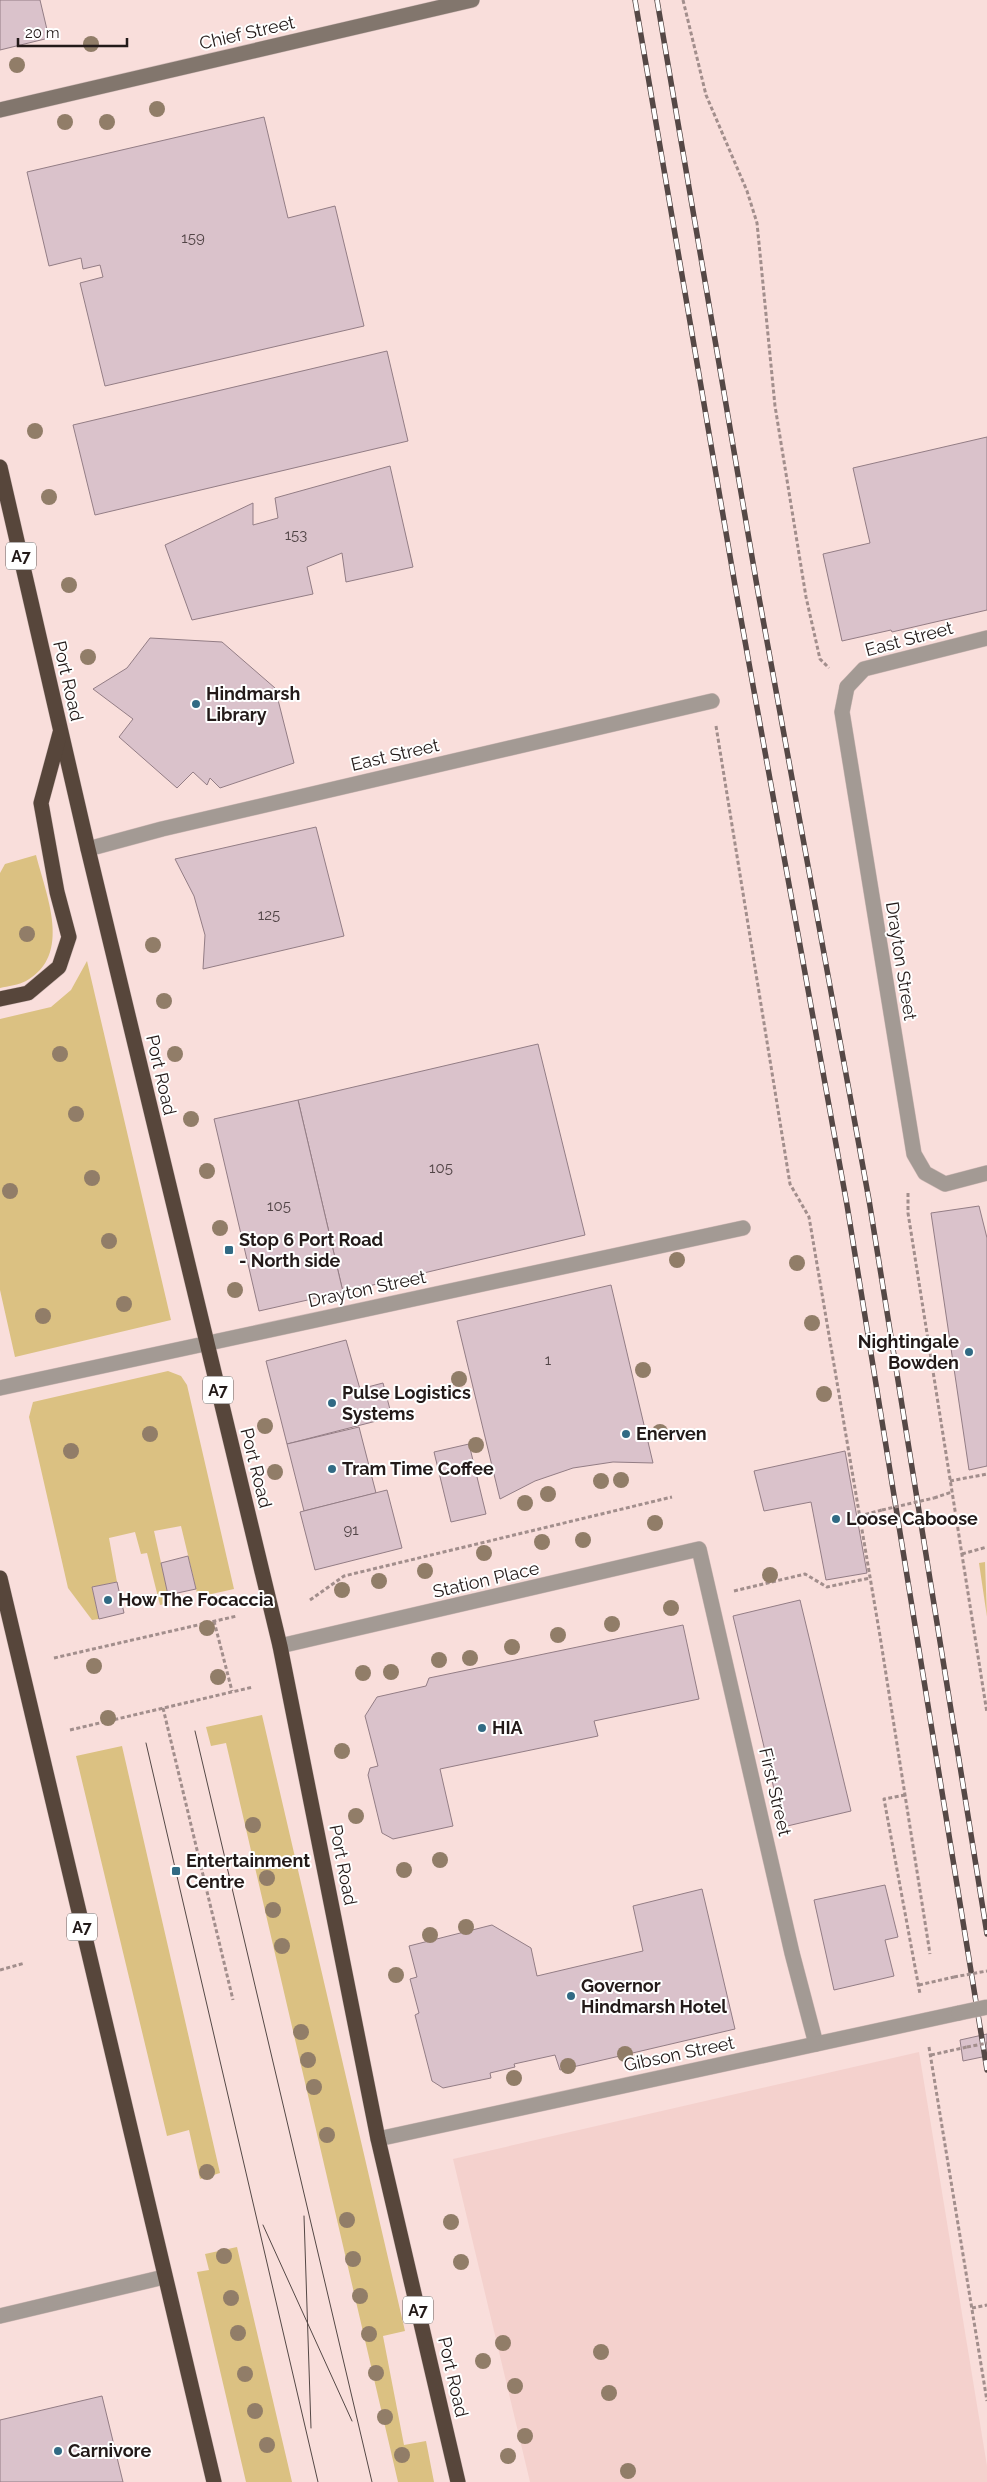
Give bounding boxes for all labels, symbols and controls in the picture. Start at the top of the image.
street label: Chief Street [197,11,297,54]
scale bar [18,15,126,47]
text: 20 m [25,24,60,42]
house number: 159 [181,229,205,247]
house number: 153 [285,526,307,544]
road number: A7 [6,542,36,570]
street label: East Street [863,617,955,660]
street label: Port Road [49,639,88,723]
place label: Hindmarsh Library [206,683,300,725]
marker: Hindmarsh Library [190,698,202,710]
street label: East Street [349,734,441,775]
street label: Drayton Street [882,900,921,1022]
house number: 125 [258,906,280,924]
street label: Port Road [142,1033,181,1117]
house number: 105 [429,1159,453,1177]
house number: 105 [267,1197,291,1215]
place label: Stop 6 Port Road - North side [239,1229,383,1271]
marker: Stop 6 Port Road - North side [223,1244,235,1256]
street label: Drayton Street [306,1266,428,1311]
place label: Nightingale Bowden [858,1331,959,1373]
marker: Nightingale Bowden [963,1346,975,1358]
house number: 1 [545,1351,552,1369]
road number: A7 [203,1376,233,1404]
place label: Pulse Logistics Systems [342,1382,471,1424]
marker: Pulse Logistics Systems [326,1397,338,1409]
place label: Enerven [636,1423,707,1444]
street label: Port Road [236,1426,277,1510]
marker: Enerven [620,1428,632,1440]
place label: Tram Time Coffee [342,1458,494,1479]
marker: Tram Time Coffee [326,1463,338,1475]
place label: Loose Caboose [846,1508,978,1529]
marker: Loose Caboose [830,1513,842,1525]
house number: 91 [343,1521,359,1539]
street label: Station Place [431,1557,542,1602]
place label: How The Focaccia [118,1589,274,1610]
marker: How The Focaccia [102,1594,114,1606]
place label: HIA [492,1717,524,1738]
marker: HIA [476,1722,488,1734]
street label: First Street [755,1746,796,1838]
street label: Port Road [325,1823,362,1907]
place label: Entertainment Centre [186,1850,310,1892]
marker: Entertainment Centre [170,1865,182,1877]
road number: A7 [67,1914,97,1940]
place label: Governor Hindmarsh Hotel [581,1975,727,2017]
marker: Governor Hindmarsh Hotel [565,1990,577,2002]
street label: Gibson Street [622,2032,736,2075]
road number: A7 [403,2296,433,2324]
street label: Port Road [434,2335,473,2419]
place label: Carnivore [68,2440,151,2461]
marker: Carnivore [52,2445,64,2457]

